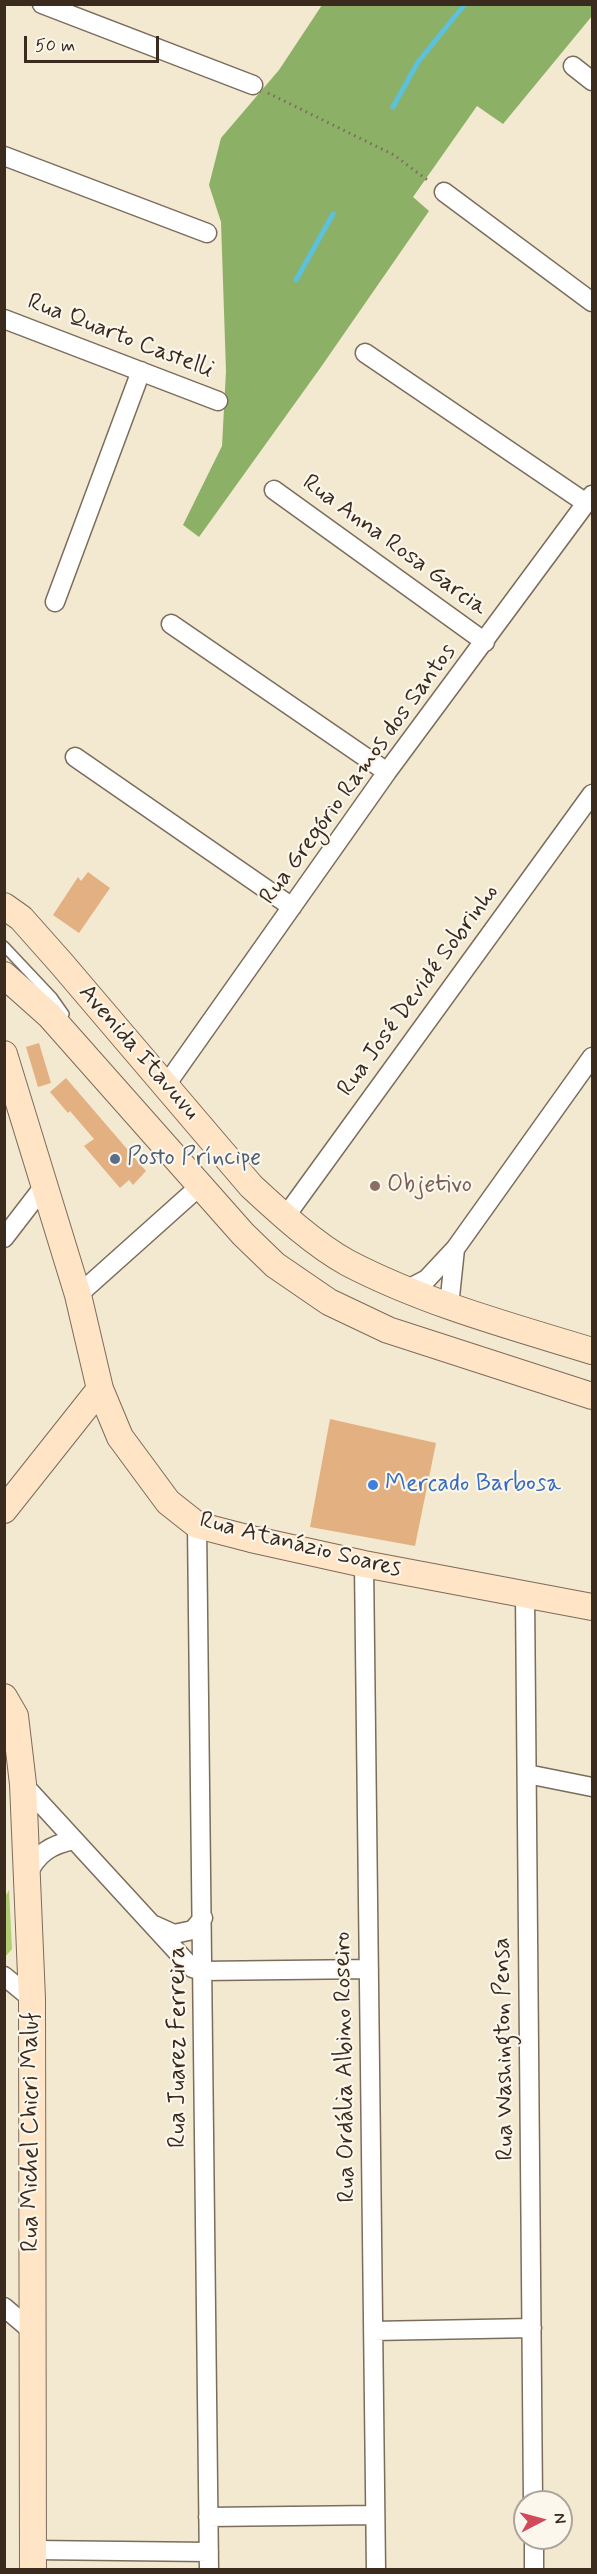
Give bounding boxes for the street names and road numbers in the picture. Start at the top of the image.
street label: Rua Quarto Castelli [23,288,217,386]
street label: Rua Anna Rosa Garcia [296,469,492,623]
street label: Rua Gregório Ramos dos Santos [255,639,463,911]
street label: Rua José Devidé Sobrinho [332,879,506,1103]
street label: Avenida Itavuvu [71,979,205,1127]
street label: Rua Atanázio Soares [196,1507,404,1585]
street label: Rua Ordália Albino Roseiro [329,1931,363,2203]
street label: Rua Washington Pensa [489,1937,521,2161]
street label: Rua Juarez Ferreira [165,1946,193,2148]
street label: Rua Michel Chicri Maluf [18,2012,46,2252]

